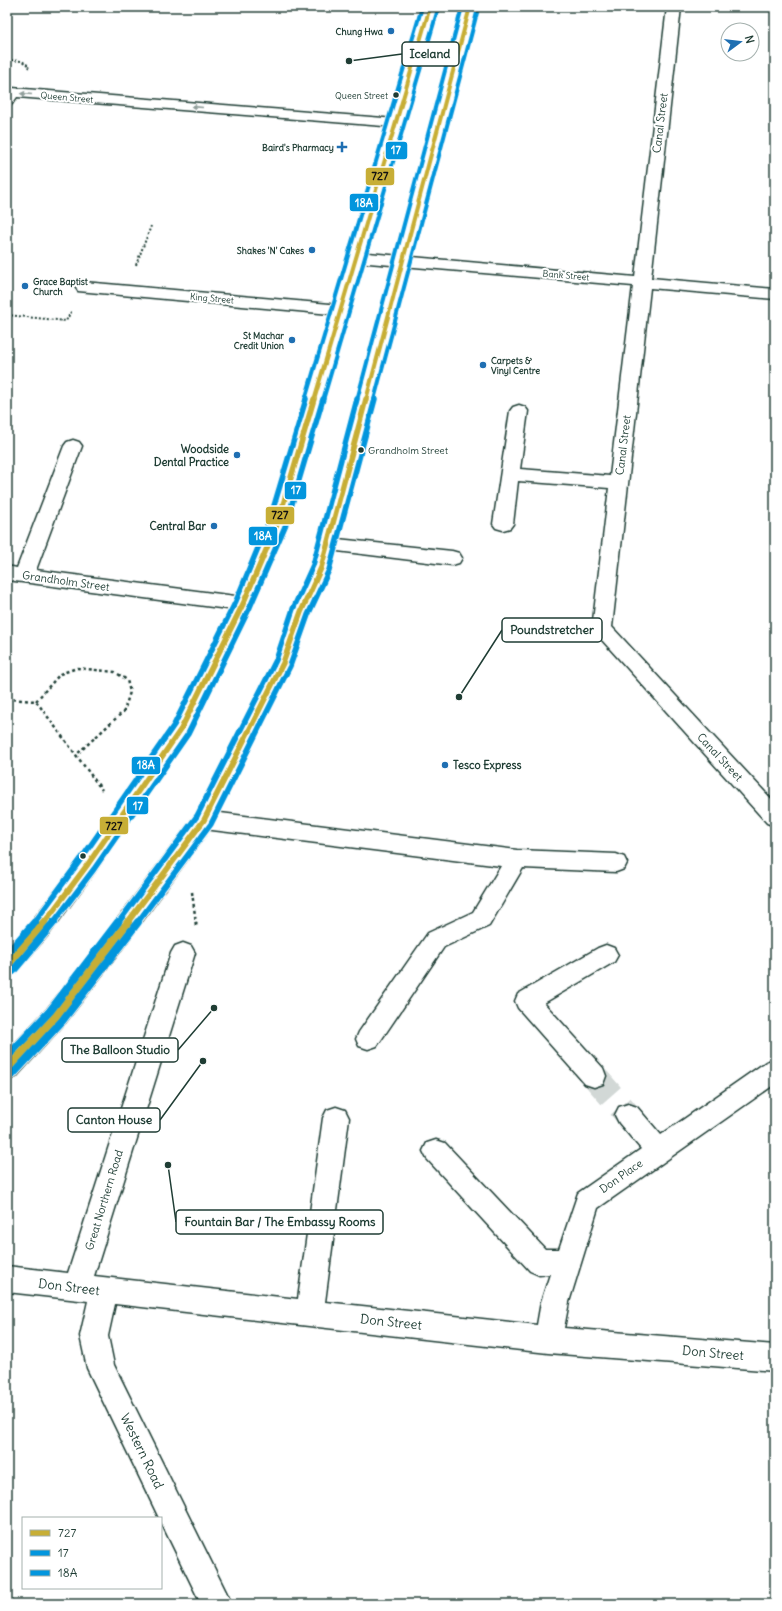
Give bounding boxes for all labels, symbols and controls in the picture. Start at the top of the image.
north arrow [720,22,760,62]
place label: Chung Hwa [336,26,383,38]
marker: Chung Hwa [386,26,396,36]
text: N [742,34,757,45]
callout: Iceland [402,42,459,66]
text: Iceland [410,46,450,61]
street label: Queen Street [40,89,94,105]
one-way arrow [20,90,32,97]
place label: Queen Street [335,90,388,101]
marker: Queen Street [391,90,401,100]
street label: Canal Street [649,92,671,154]
one-way arrow [191,104,203,111]
line badge: 17 [385,141,408,160]
place label: Baird's Pharmacy [262,142,334,154]
marker: Baird's Pharmacy [337,142,347,152]
text: 17 [391,143,401,157]
line badge: 727 [365,167,395,186]
text: 727 [372,169,389,183]
line badge: 18A [349,193,379,212]
text: 18A [355,196,373,210]
place label: Shakes 'N' Cakes [237,245,304,256]
marker: Shakes 'N' Cakes [307,245,317,255]
street label: Bank Street [542,267,590,283]
place label: Grace Baptist Church [33,276,89,297]
marker: Grace Baptist Church [20,281,30,291]
street label: King Street [190,291,234,305]
place label: St Machar Credit Union [234,330,285,351]
marker: St Machar Credit Union [287,335,297,345]
place label: Carpets & Vinyl Centre [491,355,540,377]
marker: Carpets & Vinyl Centre [478,360,488,370]
street label: Canal Street [612,414,634,476]
place label: Woodside Dental Practice [154,442,229,469]
place label: Grandholm Street [368,444,449,457]
marker: Grandholm Street [356,445,366,455]
marker: Woodside Dental Practice [232,450,242,460]
line badge: 17 [284,481,307,500]
text: 17 [291,483,301,497]
line badge: 727 [265,506,295,525]
text: 727 [272,508,289,522]
place label: Central Bar [149,519,207,533]
marker: Central Bar [209,521,219,531]
line badge: 18A [248,526,278,546]
text: 18A [254,529,272,543]
street label: Grandholm Street [21,568,111,594]
callout: Poundstretcher [502,618,602,642]
text: Poundstretcher [510,622,594,637]
street label: Canal Street [694,730,746,784]
line badge: 18A [131,756,161,775]
text: 18A [137,758,155,772]
place label: Tesco Express [453,758,521,773]
marker: Tesco Express [440,760,450,770]
line badge: 17 [126,796,149,815]
text: 17 [133,799,143,813]
line badge: 727 [99,816,129,835]
text: 727 [106,819,123,833]
unlabelled marker [78,851,88,861]
callout: The Balloon Studio [62,1038,178,1062]
text: The Balloon Studio [70,1042,170,1057]
callout: Canton House [68,1108,160,1132]
text: Canton House [76,1112,153,1127]
street label: Great Northern Road [82,1148,126,1252]
street label: Don Place [597,1156,645,1196]
callout: Fountain Bar / The Embassy Rooms [176,1210,383,1234]
text: Fountain Bar / The Embassy Rooms [184,1214,376,1230]
street label: Don Street [37,1275,101,1299]
street label: Don Street [359,1310,423,1334]
street label: Don Street [681,1342,745,1364]
street label: Western Road [116,1410,168,1492]
legend [22,1517,162,1589]
text: 727 [58,1525,76,1540]
text: 17 [58,1545,69,1560]
text: 18A [58,1565,78,1580]

